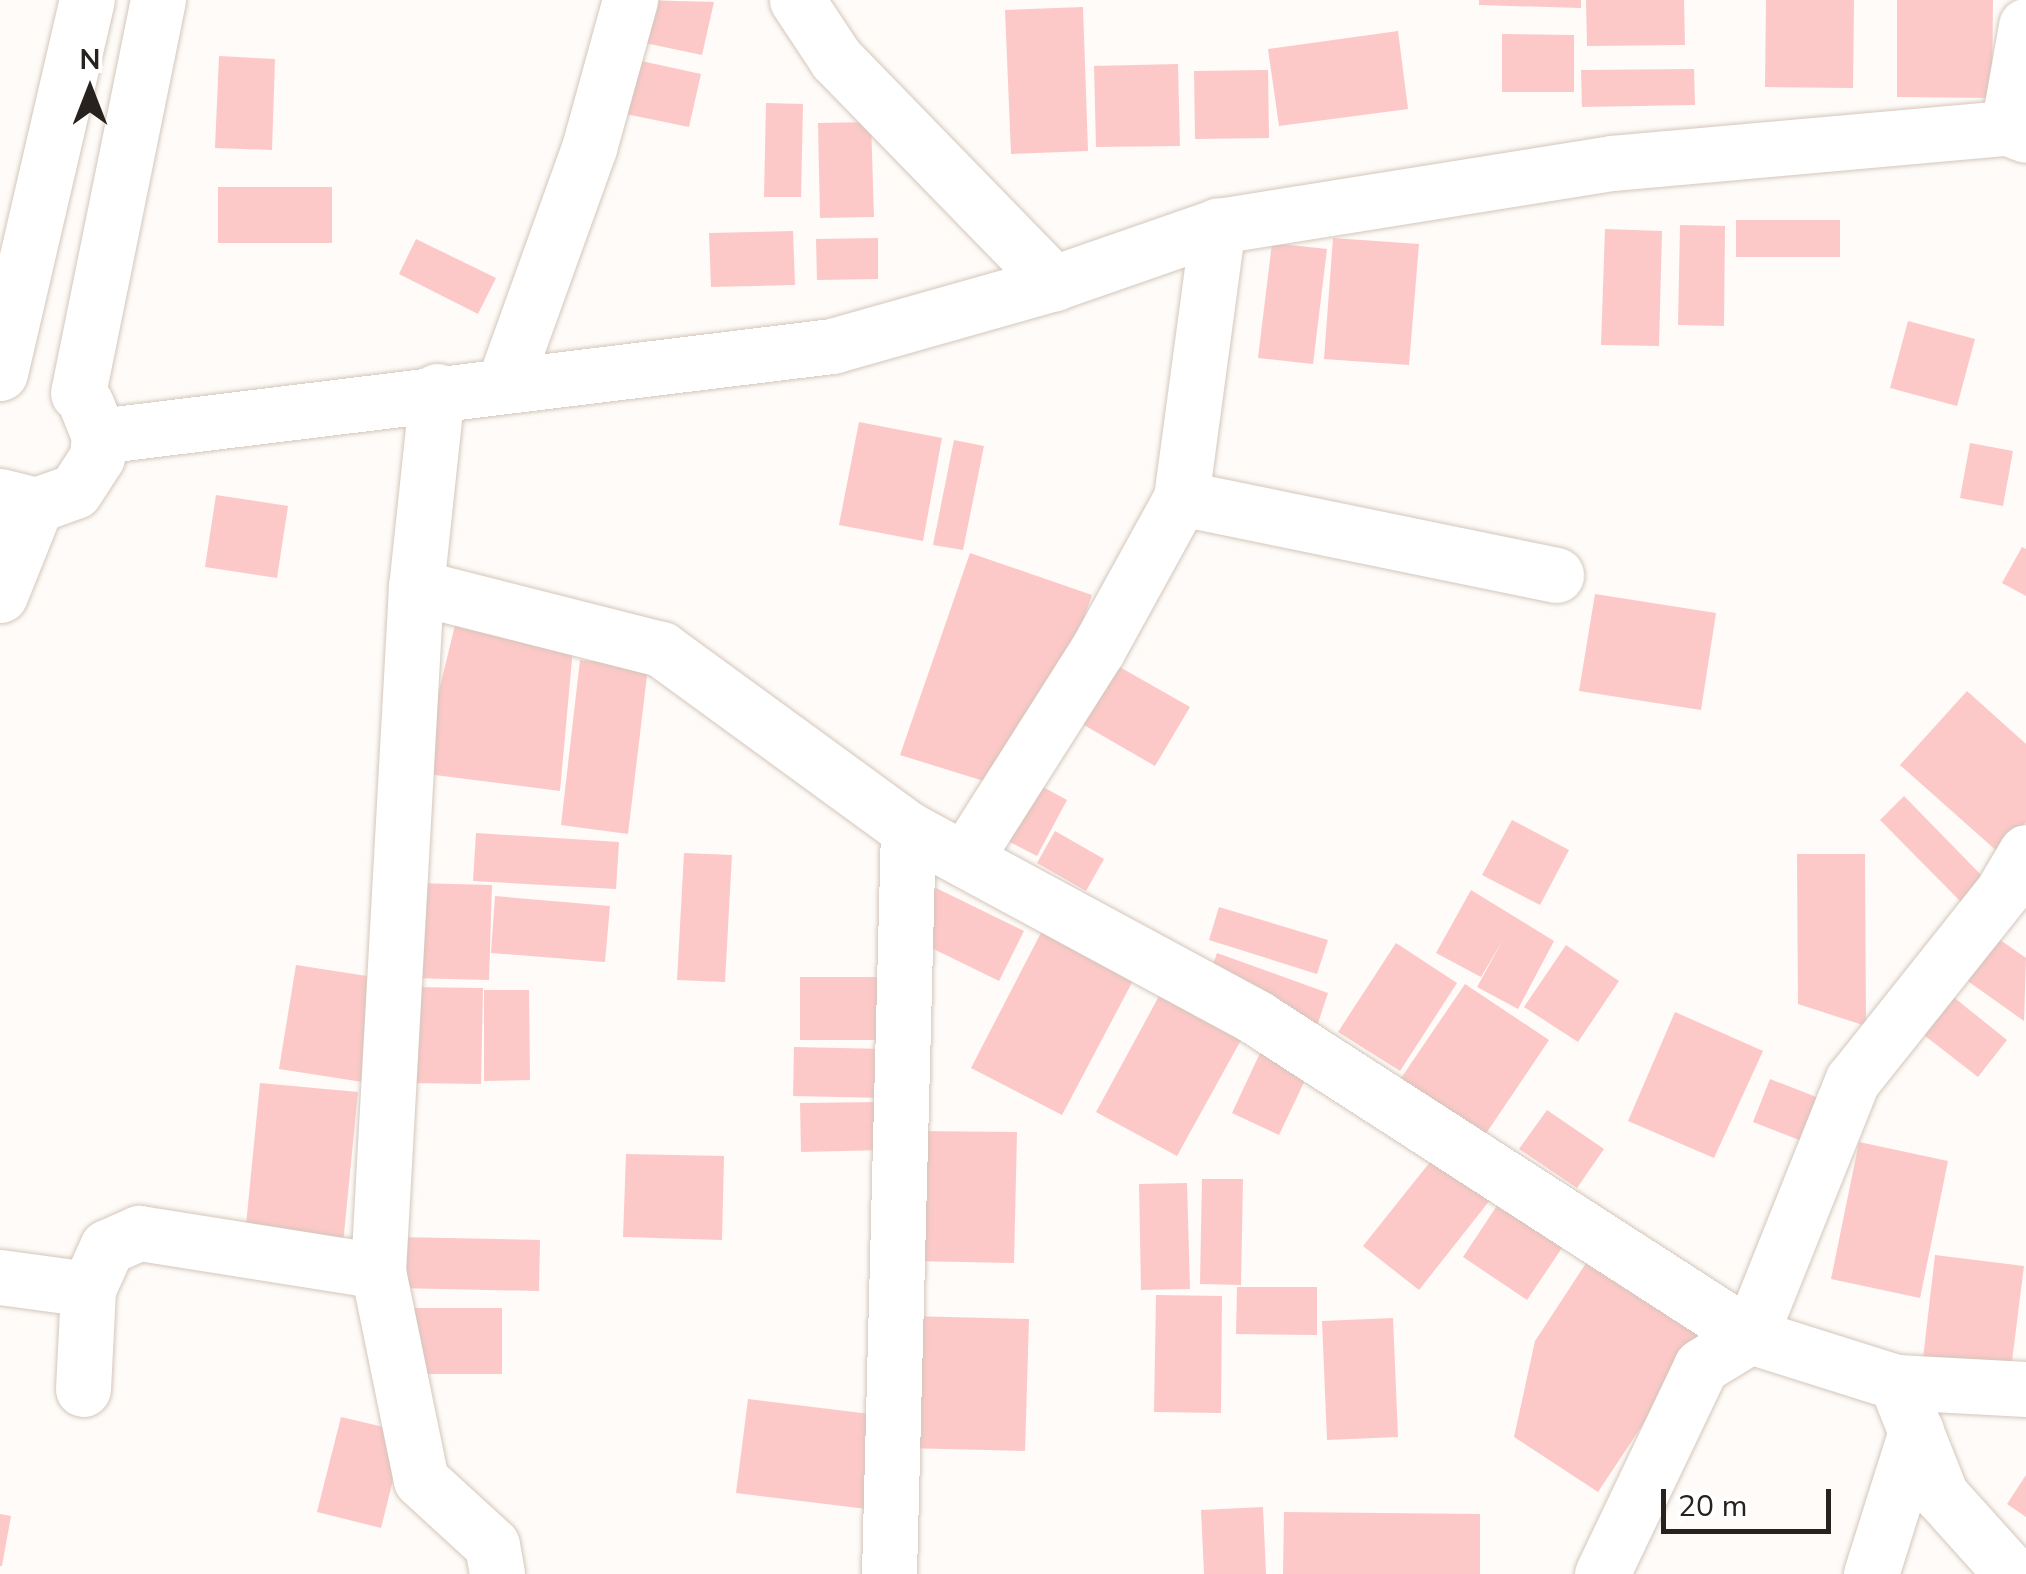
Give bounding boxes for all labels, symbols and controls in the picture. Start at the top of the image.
north arrow [40,40,140,140]
text: N [80,41,100,79]
scale bar [1666,1469,1836,1531]
text: 20 m [1678,1486,1747,1527]

